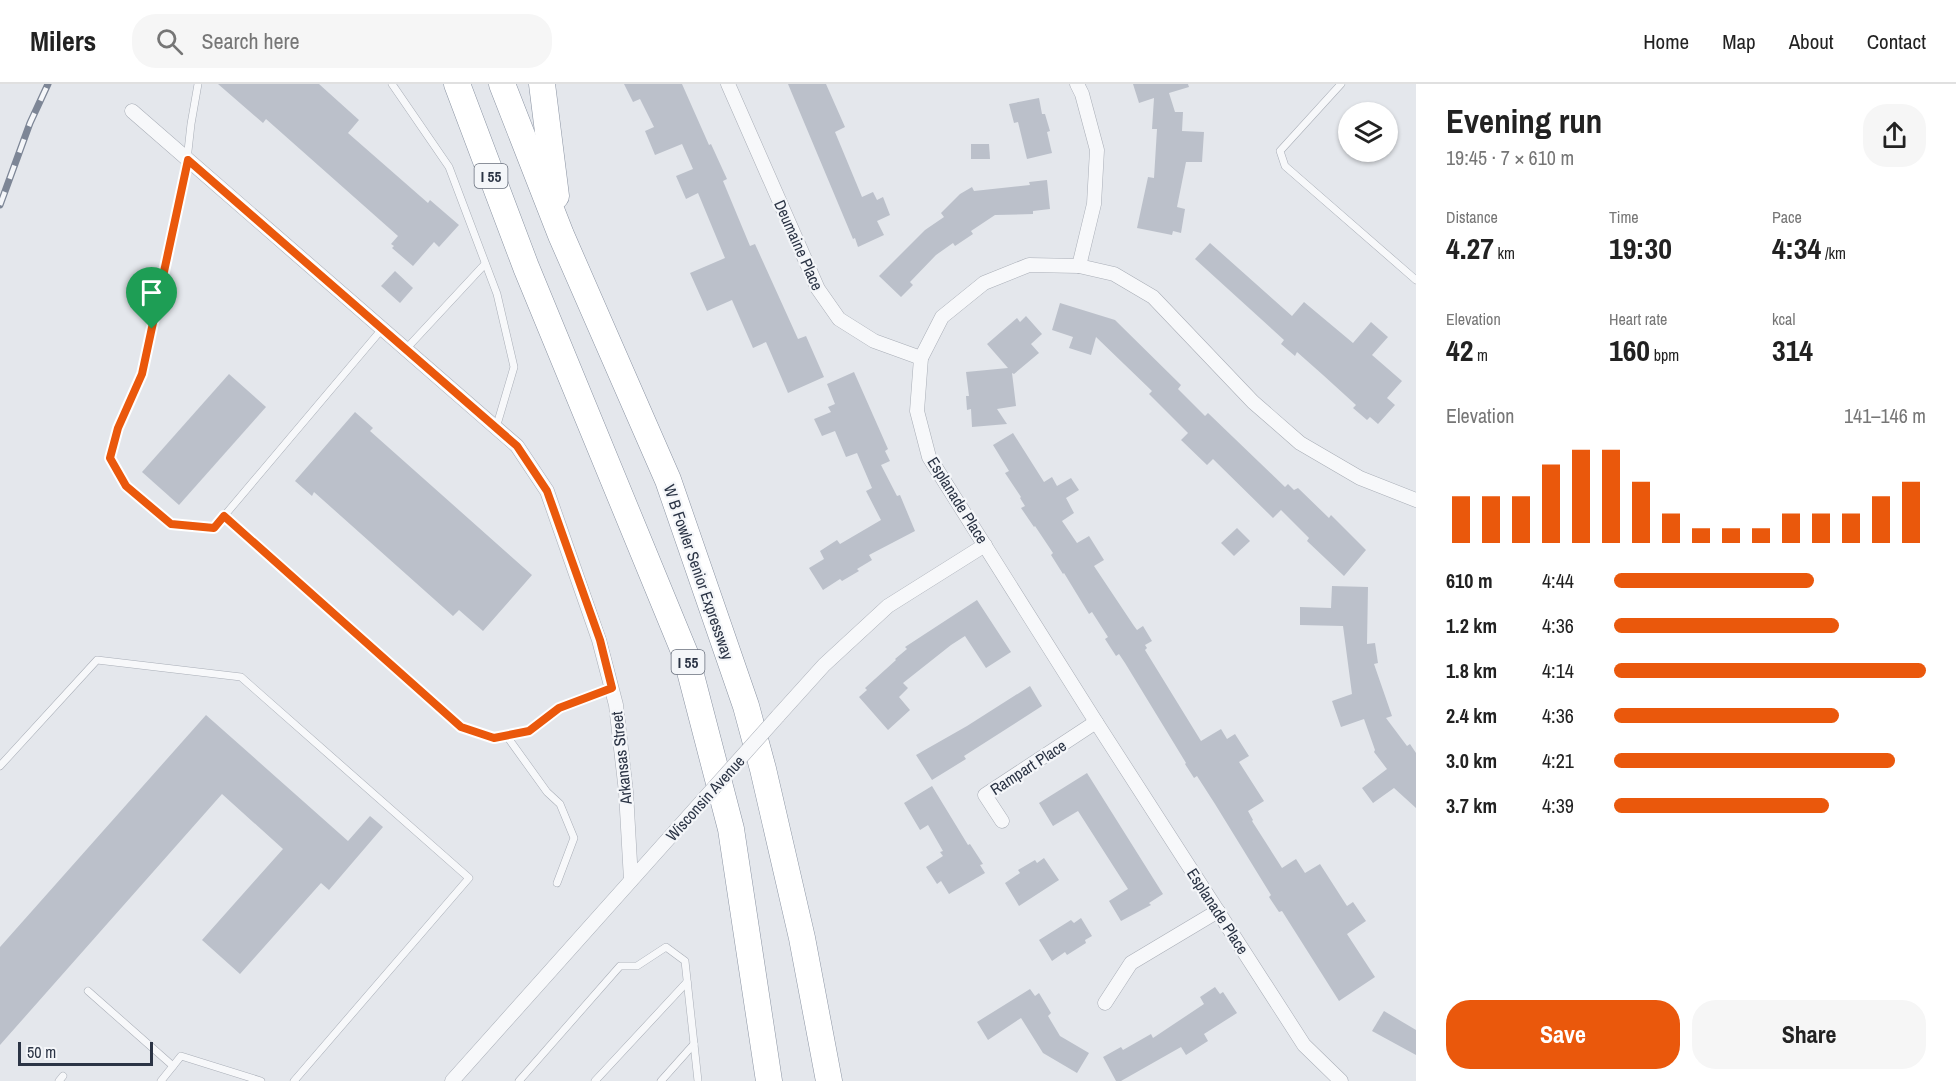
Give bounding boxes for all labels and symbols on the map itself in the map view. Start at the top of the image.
road number: I 55 [474,164,508,188]
street label: Deumaine Place [769,196,829,294]
pin [126,267,177,329]
street label: Esplanade Place [923,452,993,548]
street label: W B Fowler Senior Expressway [659,482,739,663]
road number: I 55 [672,650,704,674]
street label: Arkansas Street [605,710,637,807]
street label: Rampart Place [986,734,1070,800]
street label: Wisconsin Avenue [661,750,749,846]
street label: Esplanade Place [1182,864,1254,958]
scale bar [18,1039,153,1066]

